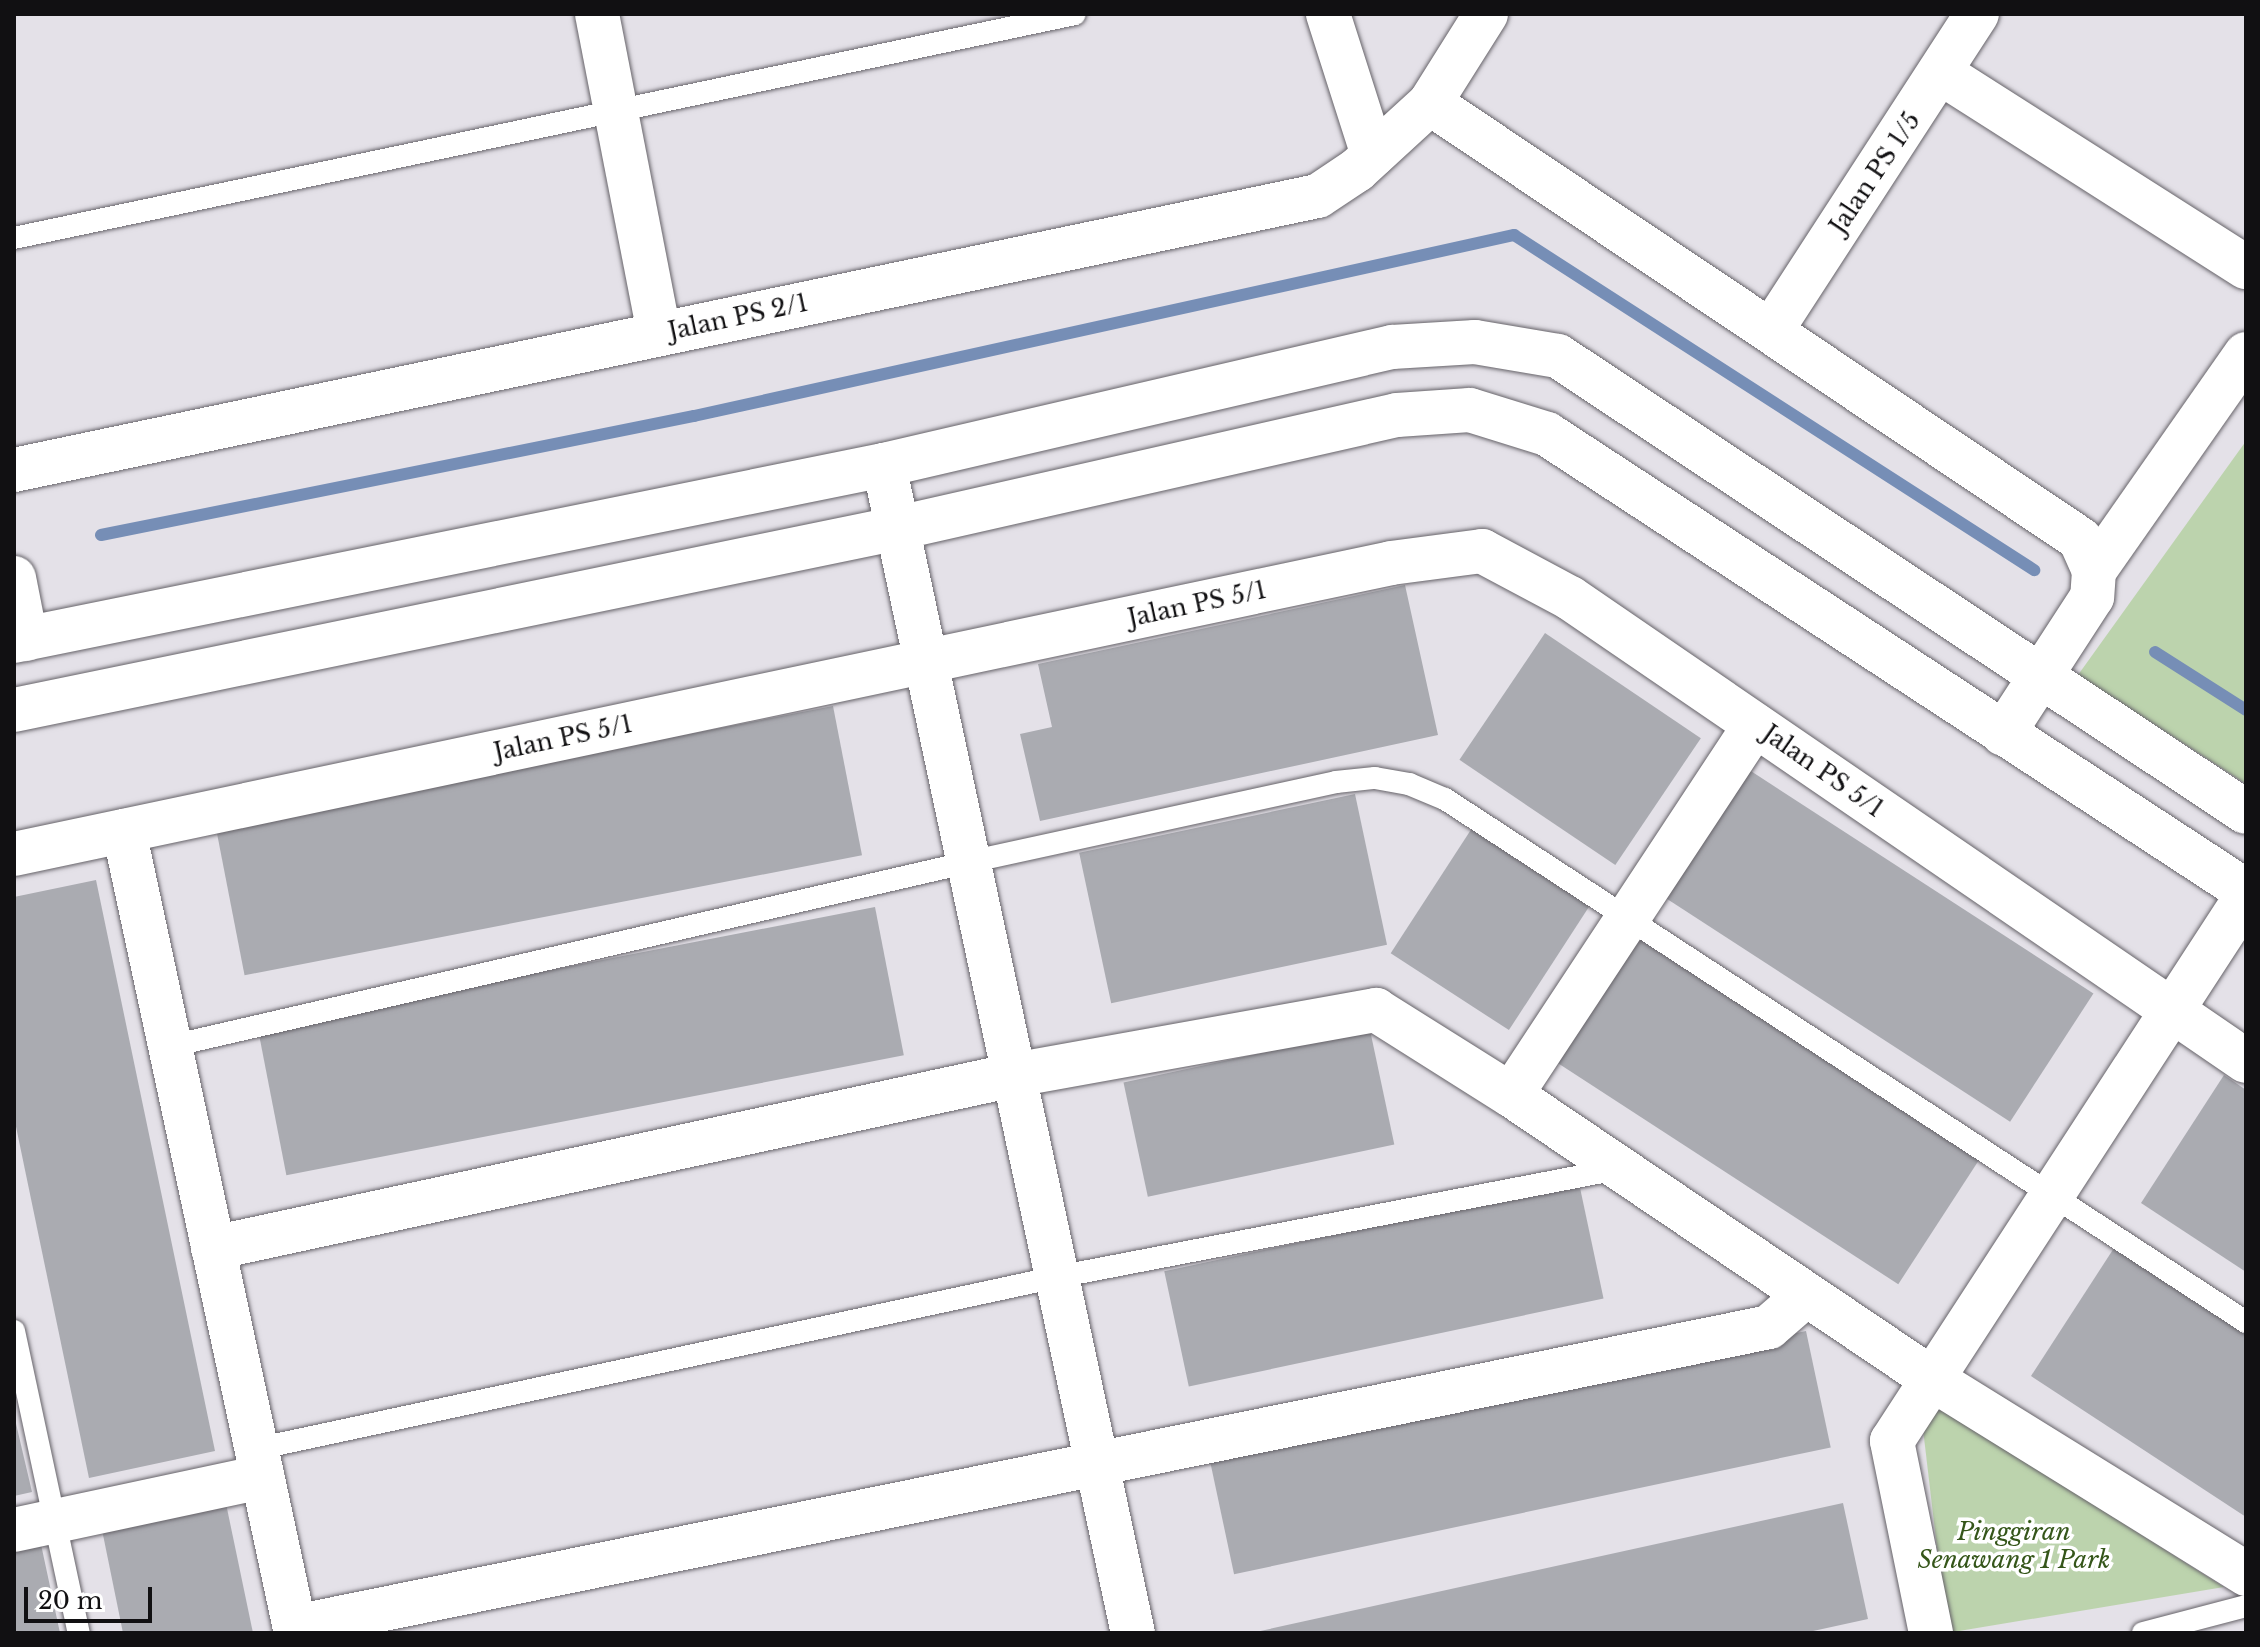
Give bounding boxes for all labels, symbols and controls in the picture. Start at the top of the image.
street label: Jalan PS 1/5 [1824,107,1926,239]
street label: Jalan PS 2/1 [666,288,810,346]
street label: Jalan PS 5/1 [1125,575,1269,633]
street label: Jalan PS 5/1 [491,709,635,767]
street label: Jalan PS 5/1 [1757,719,1889,823]
park label: Pinggiran Senawang 1 Park [1917,1518,2111,1574]
scale bar [28,1571,156,1621]
text: 20 m [38,1586,103,1615]

